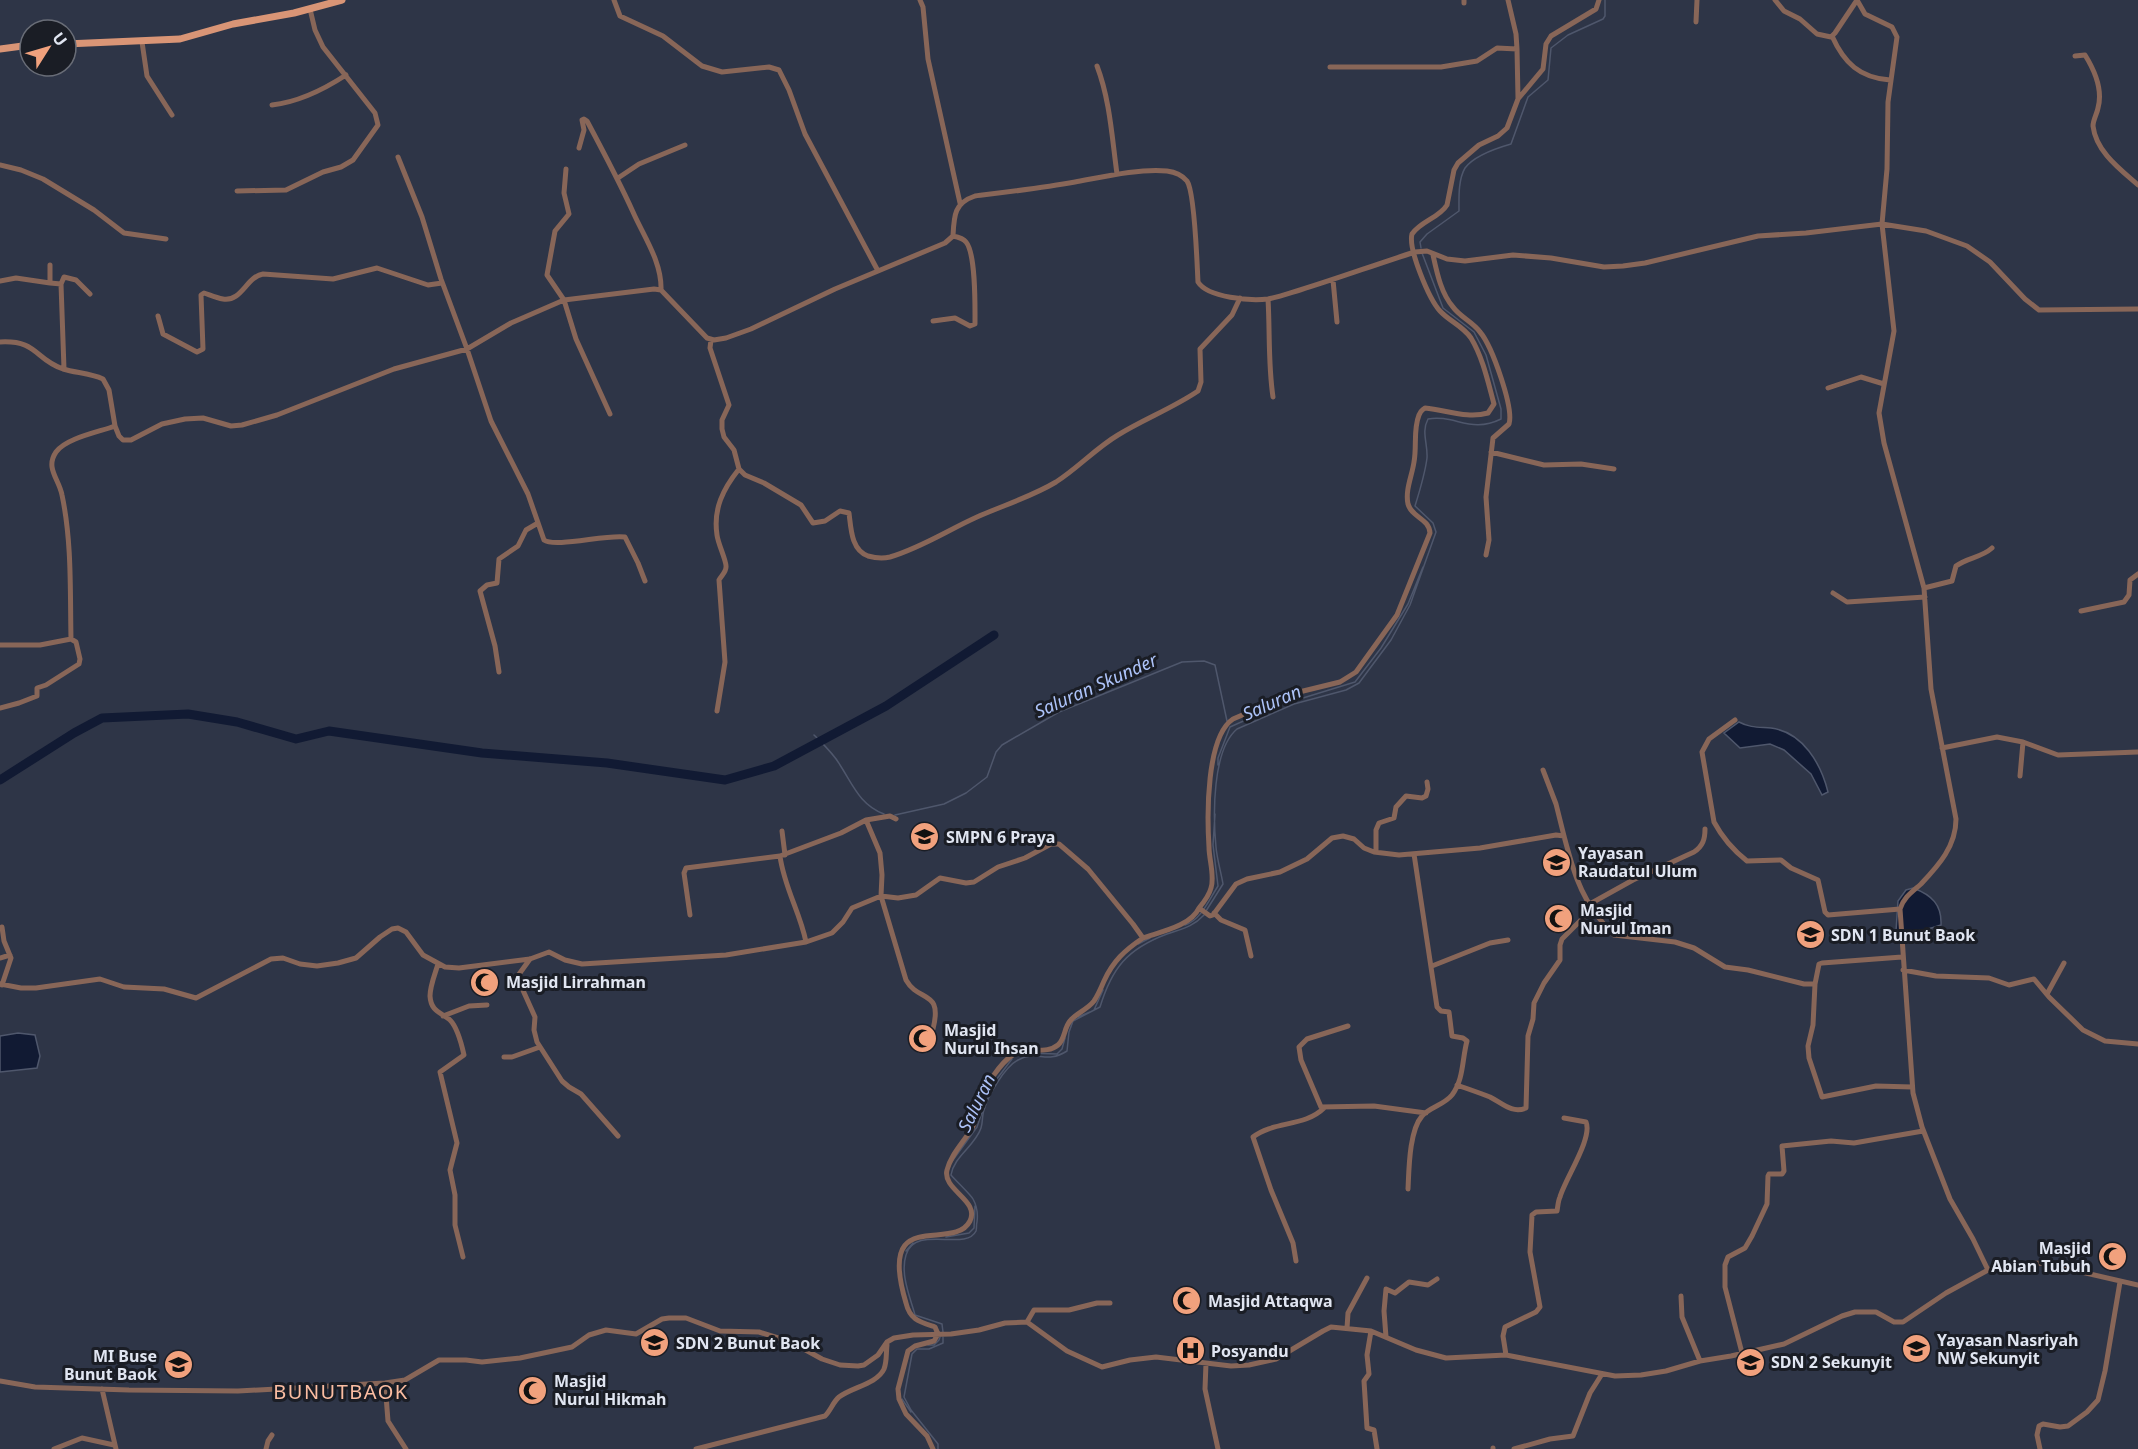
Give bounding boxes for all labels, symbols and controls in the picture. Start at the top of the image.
north arrow [18,18,78,78]
text: U [48,28,72,50]
water label: Saluran Skunder [1030,647,1161,723]
water label: Saluran [1238,679,1305,726]
school or university icon: SMPN 6 Praya [909,821,941,853]
place label: SMPN 6 Praya [946,826,1055,848]
place label: Yayasan Raudatul Ulum [1578,842,1697,882]
school or university icon: Yayasan Raudatul Ulum [1541,846,1573,878]
place label: Masjid Nurul Iman [1580,899,1672,939]
mosque icon: Masjid Nurul Iman [1543,903,1575,935]
school or university icon: SDN 1 Bunut Baok [1794,919,1826,951]
place label: SDN 1 Bunut Baok [1831,924,1975,946]
mosque icon: Masjid Lirrahman [469,966,501,998]
place label: Masjid Lirrahman [506,971,646,993]
place label: Masjid Nurul Ihsan [944,1019,1039,1059]
mosque icon: Masjid Nurul Ihsan [907,1023,939,1055]
water label: Saluran [952,1070,1000,1136]
place label: Masjid Abian Tubuh [1991,1237,2091,1277]
mosque icon: Masjid Abian Tubuh [2096,1241,2128,1273]
mosque icon: Masjid Attaqwa [1171,1285,1203,1317]
place label: Masjid Attaqwa [1208,1290,1332,1312]
school or university icon: SDN 2 Bunut Baok [639,1327,671,1359]
place label: Yayasan Nasriyah NW Sekunyit [1937,1329,2078,1369]
place label: SDN 2 Bunut Baok [676,1332,820,1354]
school or university icon: Yayasan Nasriyah NW Sekunyit [1900,1333,1932,1365]
hospital icon: Posyandu [1174,1335,1206,1367]
place label: Posyandu [1211,1340,1289,1362]
place label: MI Buse Bunut Baok [64,1345,157,1385]
school or university icon: SDN 2 Sekunyit [1734,1346,1766,1378]
school or university icon: MI Buse Bunut Baok [162,1349,194,1381]
place label: SDN 2 Sekunyit [1771,1351,1892,1373]
place label: Masjid Nurul Hikmah [554,1370,666,1410]
mosque icon: Masjid Nurul Hikmah [517,1374,549,1406]
district label: BUNUTBAOK [273,1378,409,1405]

